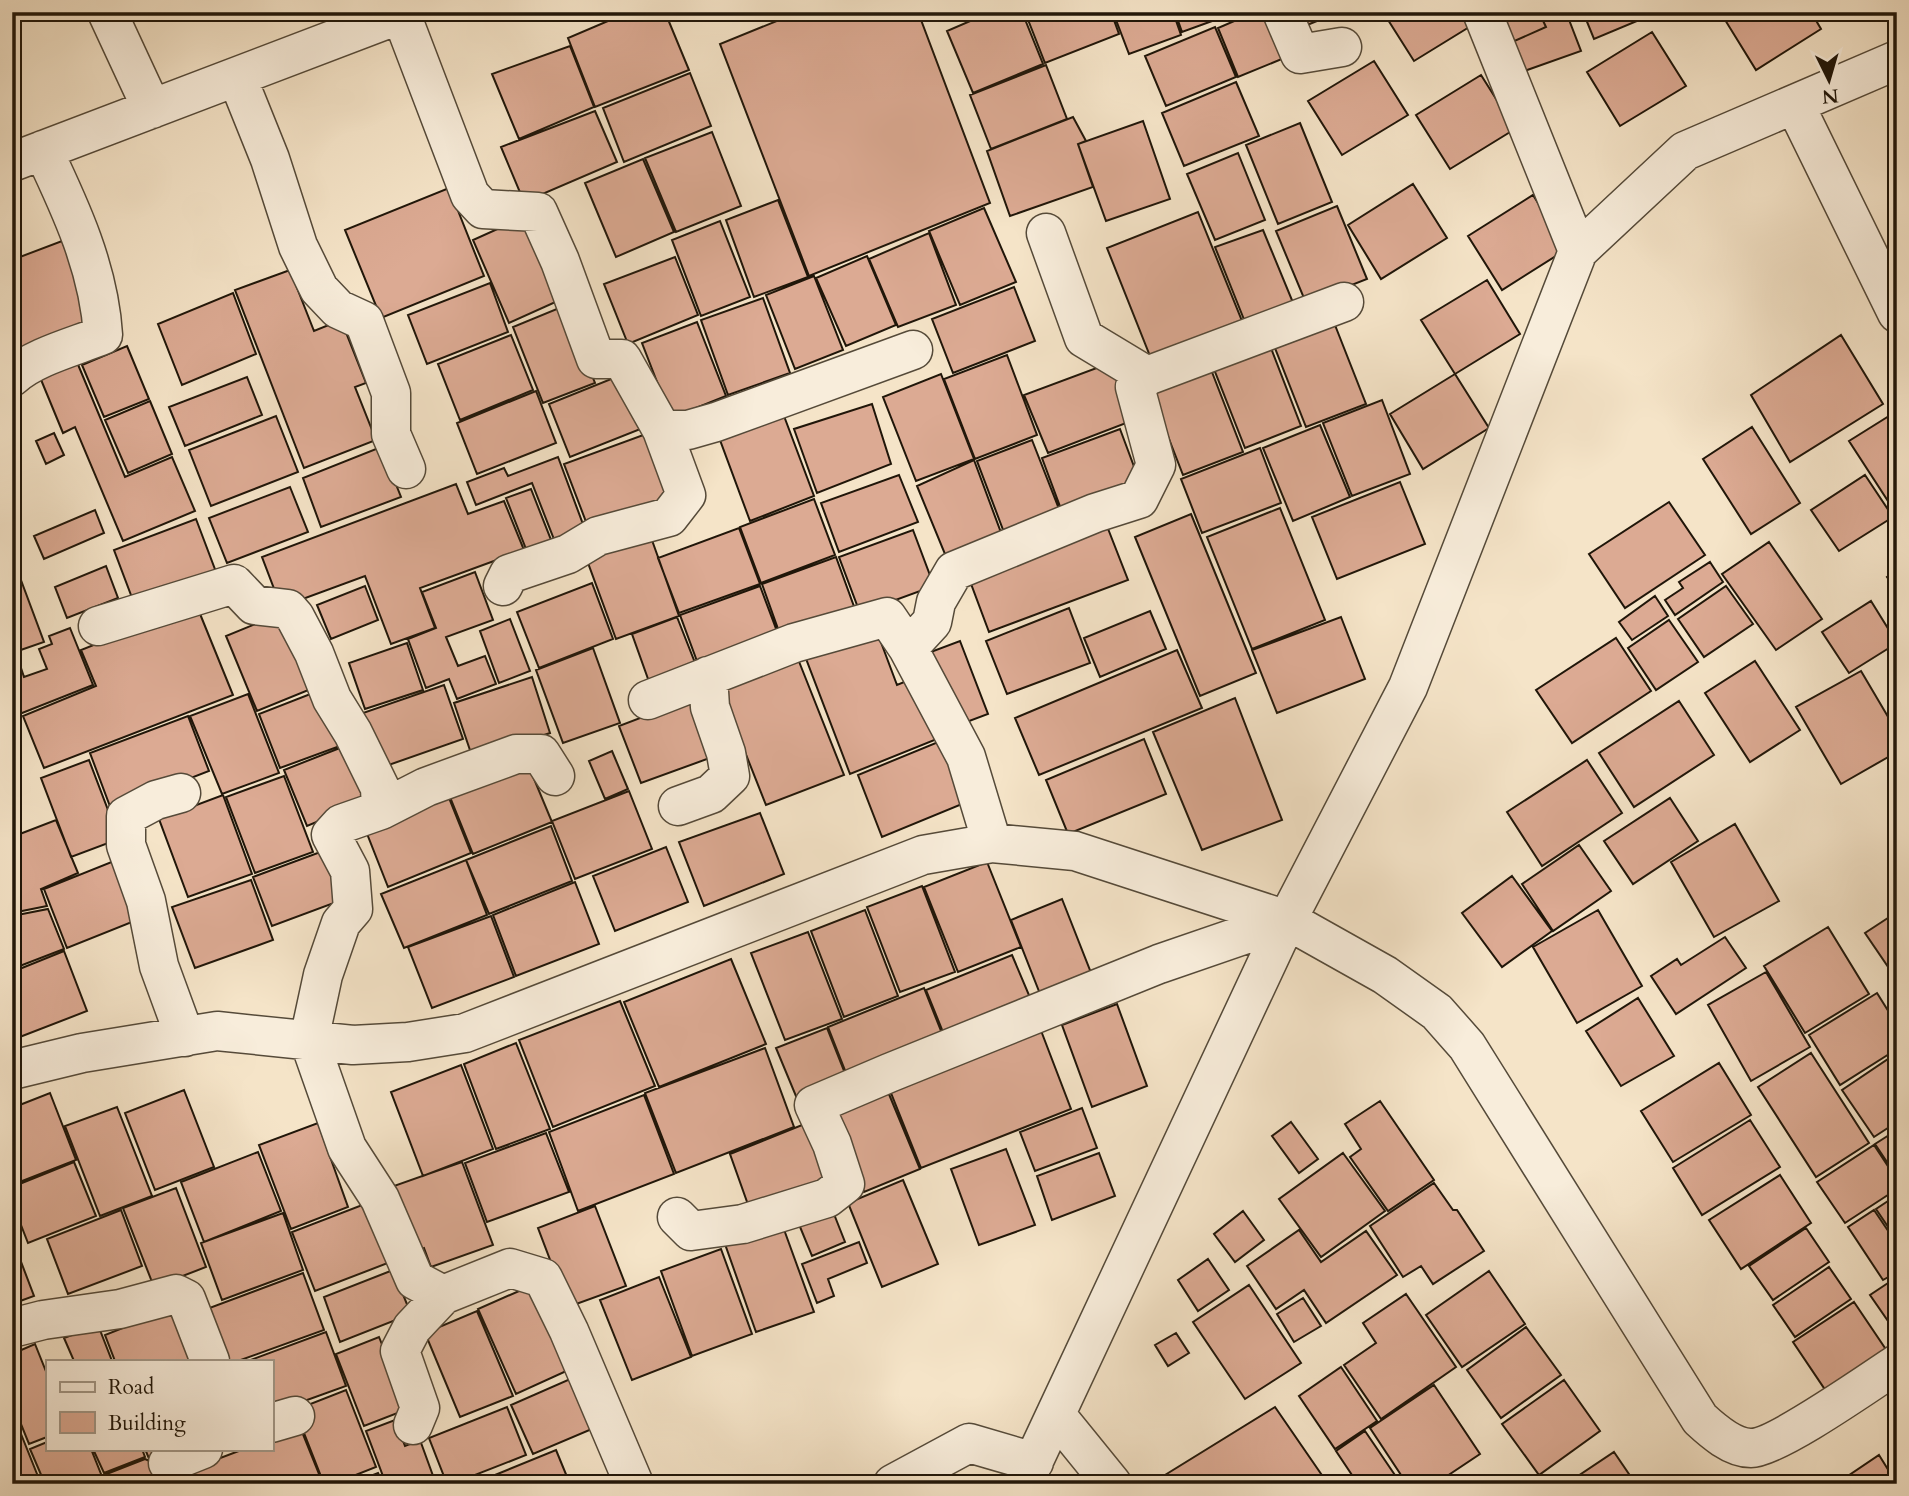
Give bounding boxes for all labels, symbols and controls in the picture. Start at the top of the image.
north arrow [1794,46,1864,116]
text: N [1821,82,1840,110]
legend [46,1360,273,1450]
text: Road [108,1373,154,1402]
text: Building [108,1409,186,1438]

